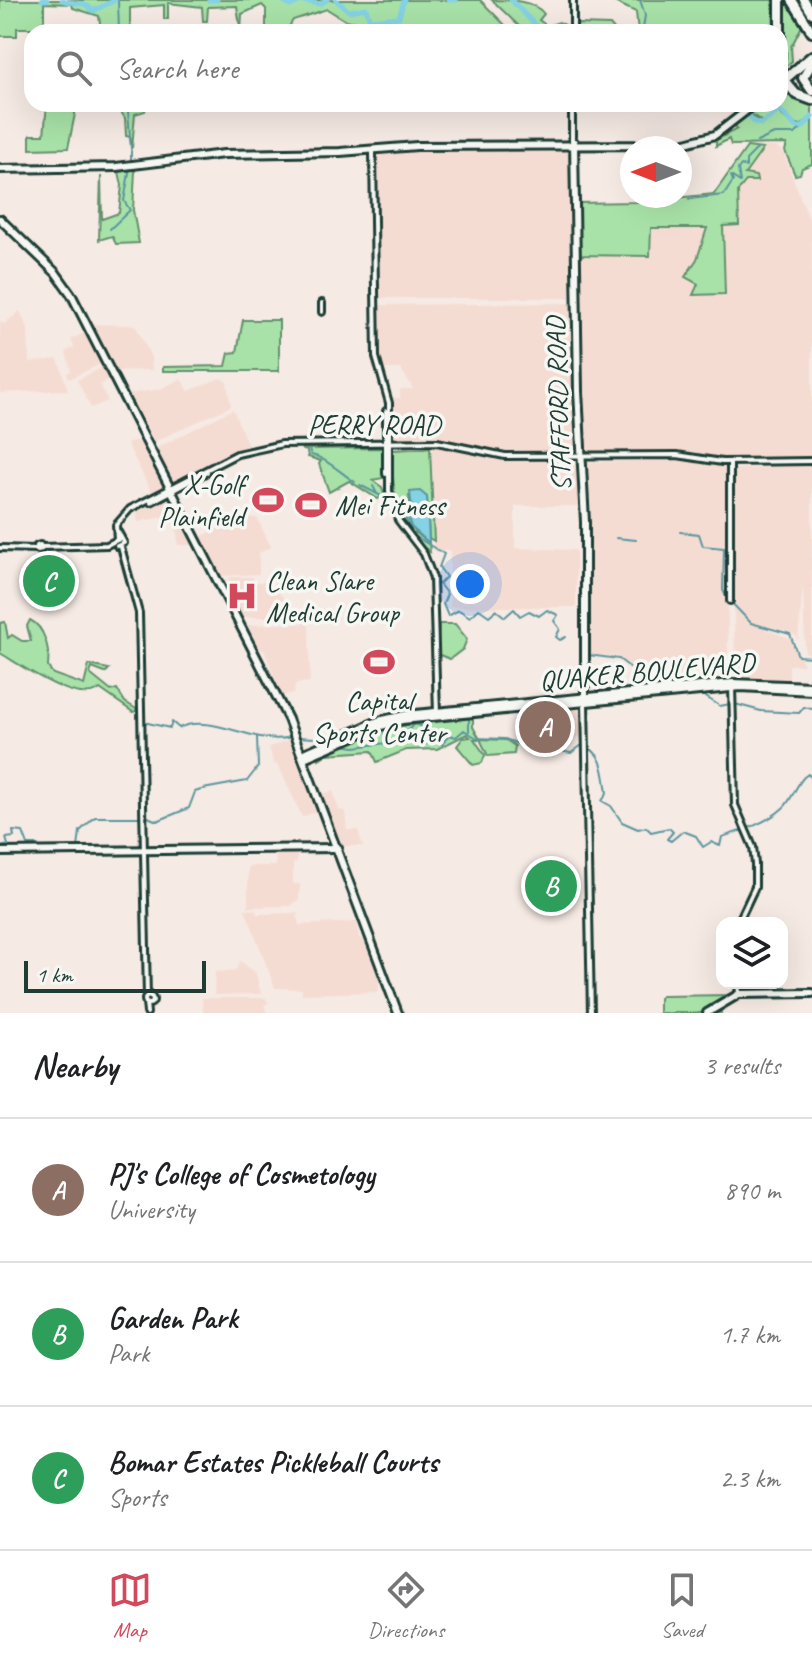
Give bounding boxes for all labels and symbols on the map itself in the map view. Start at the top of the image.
north arrow [620,136,692,208]
street label: STAFFORD ROAD [537,314,579,492]
street label: PERRY ROAD [308,407,443,442]
place label: X-Golf Plainfield [158,467,250,534]
sports icon: X-Golf Plainfield [251,483,285,517]
sports icon: Mei Fitness [294,488,328,522]
place label: Mei Fitness [335,488,447,523]
pin: C [23,551,75,611]
place label: Clean Slare Medical Group [266,563,400,630]
your location [450,564,490,604]
hospital icon: Clean Slare Medical Group [225,579,259,613]
street label: QUAKER BOULEVARD [538,644,758,698]
sports icon: Capital Sports Center [362,645,396,679]
place label: Capital Sports Center [312,683,448,750]
pin: A [519,697,571,757]
pin: B [525,856,577,916]
scale bar [24,957,206,993]

